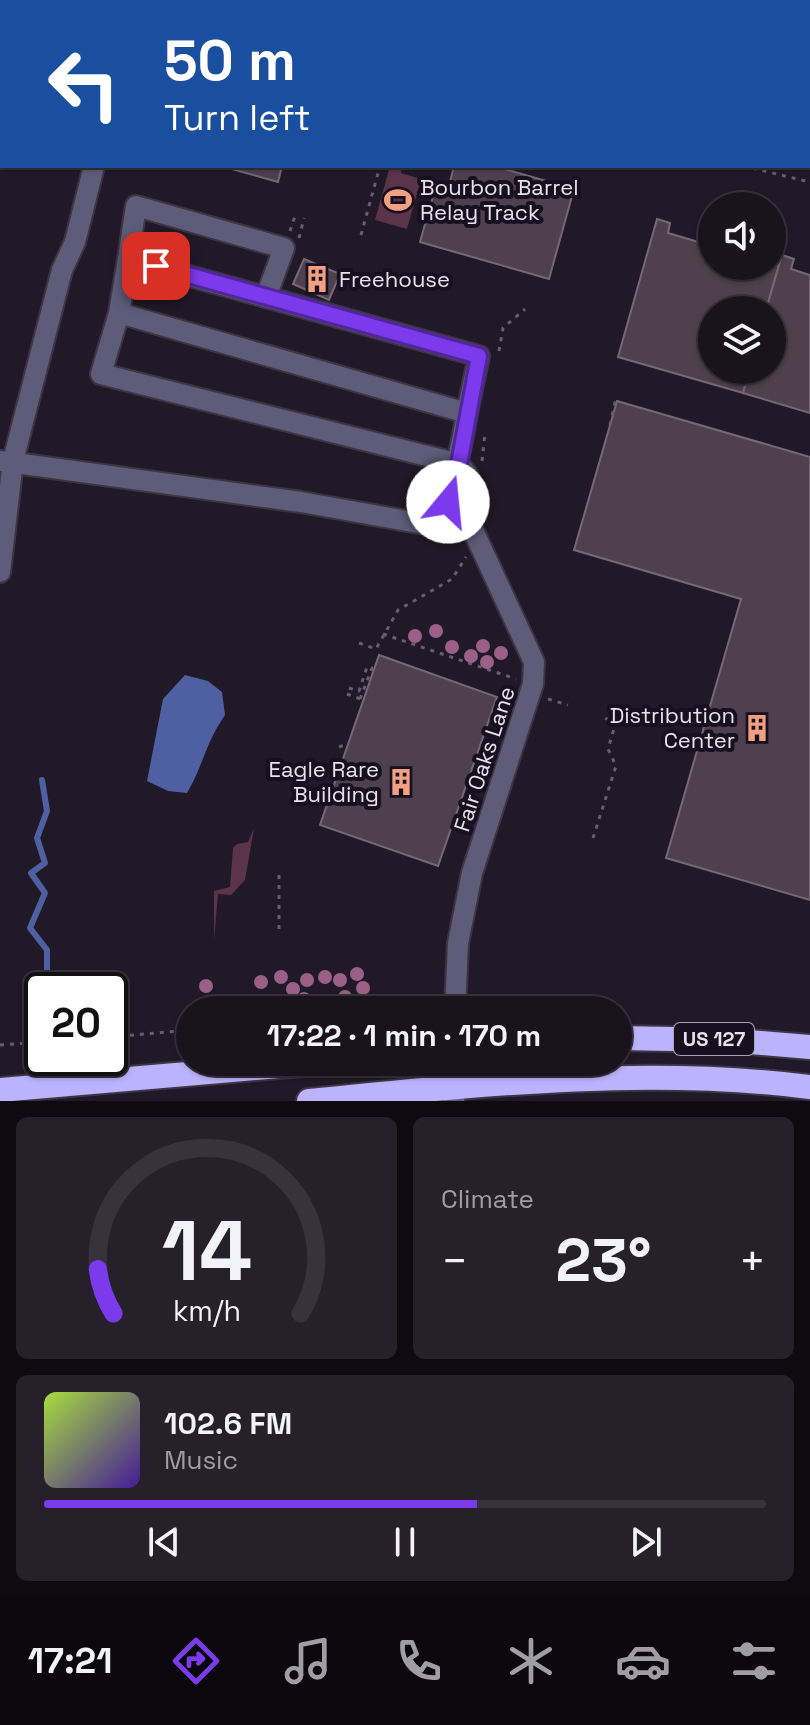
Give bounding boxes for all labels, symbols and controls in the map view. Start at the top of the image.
text: 50 m [164,25,296,96]
icon: left [32,32,136,136]
text: Turn left [164,95,311,141]
place label: Bourbon Barrel Relay Track [420,173,579,226]
sports icon: Bourbon Barrel Relay Track [383,185,413,215]
map controls [698,192,786,384]
button: sound [698,192,786,280]
pin [122,232,190,300]
icon: arrive [134,244,178,288]
building icon: Freehouse [302,264,332,294]
place label: Freehouse [339,265,450,293]
button: layers [698,296,786,384]
position arrow [406,460,490,544]
street label: Fair Oaks Lane [447,683,521,835]
place label: Distribution Center [610,701,735,754]
building icon: Distribution Center [742,713,772,743]
place label: Eagle Rare Building [269,755,379,808]
building icon: Eagle Rare Building [386,767,416,797]
speed limit sign: 20 [24,972,128,1076]
text: 17:22 · 1 min · 170 m [267,1016,541,1055]
road number: US 127 [674,1023,754,1055]
text: Climate [441,1182,534,1216]
text: 14 [161,1198,252,1304]
text: 23° [556,1222,651,1299]
text: − [441,1233,468,1289]
text: + [739,1233,766,1289]
text: km/h [172,1293,241,1329]
text: 102.6 FM [164,1404,292,1443]
text: Music [164,1443,238,1477]
icon: previous [142,1520,186,1564]
icon: pause [383,1520,427,1564]
icon: next [624,1520,668,1564]
icon: directions [168,1633,224,1689]
icon: music [280,1633,336,1689]
icon: phone [391,1633,447,1689]
icon: climate [503,1633,559,1689]
icon: car [615,1633,671,1689]
icon: filters [726,1633,782,1689]
text: 17:21 [28,1638,112,1684]

